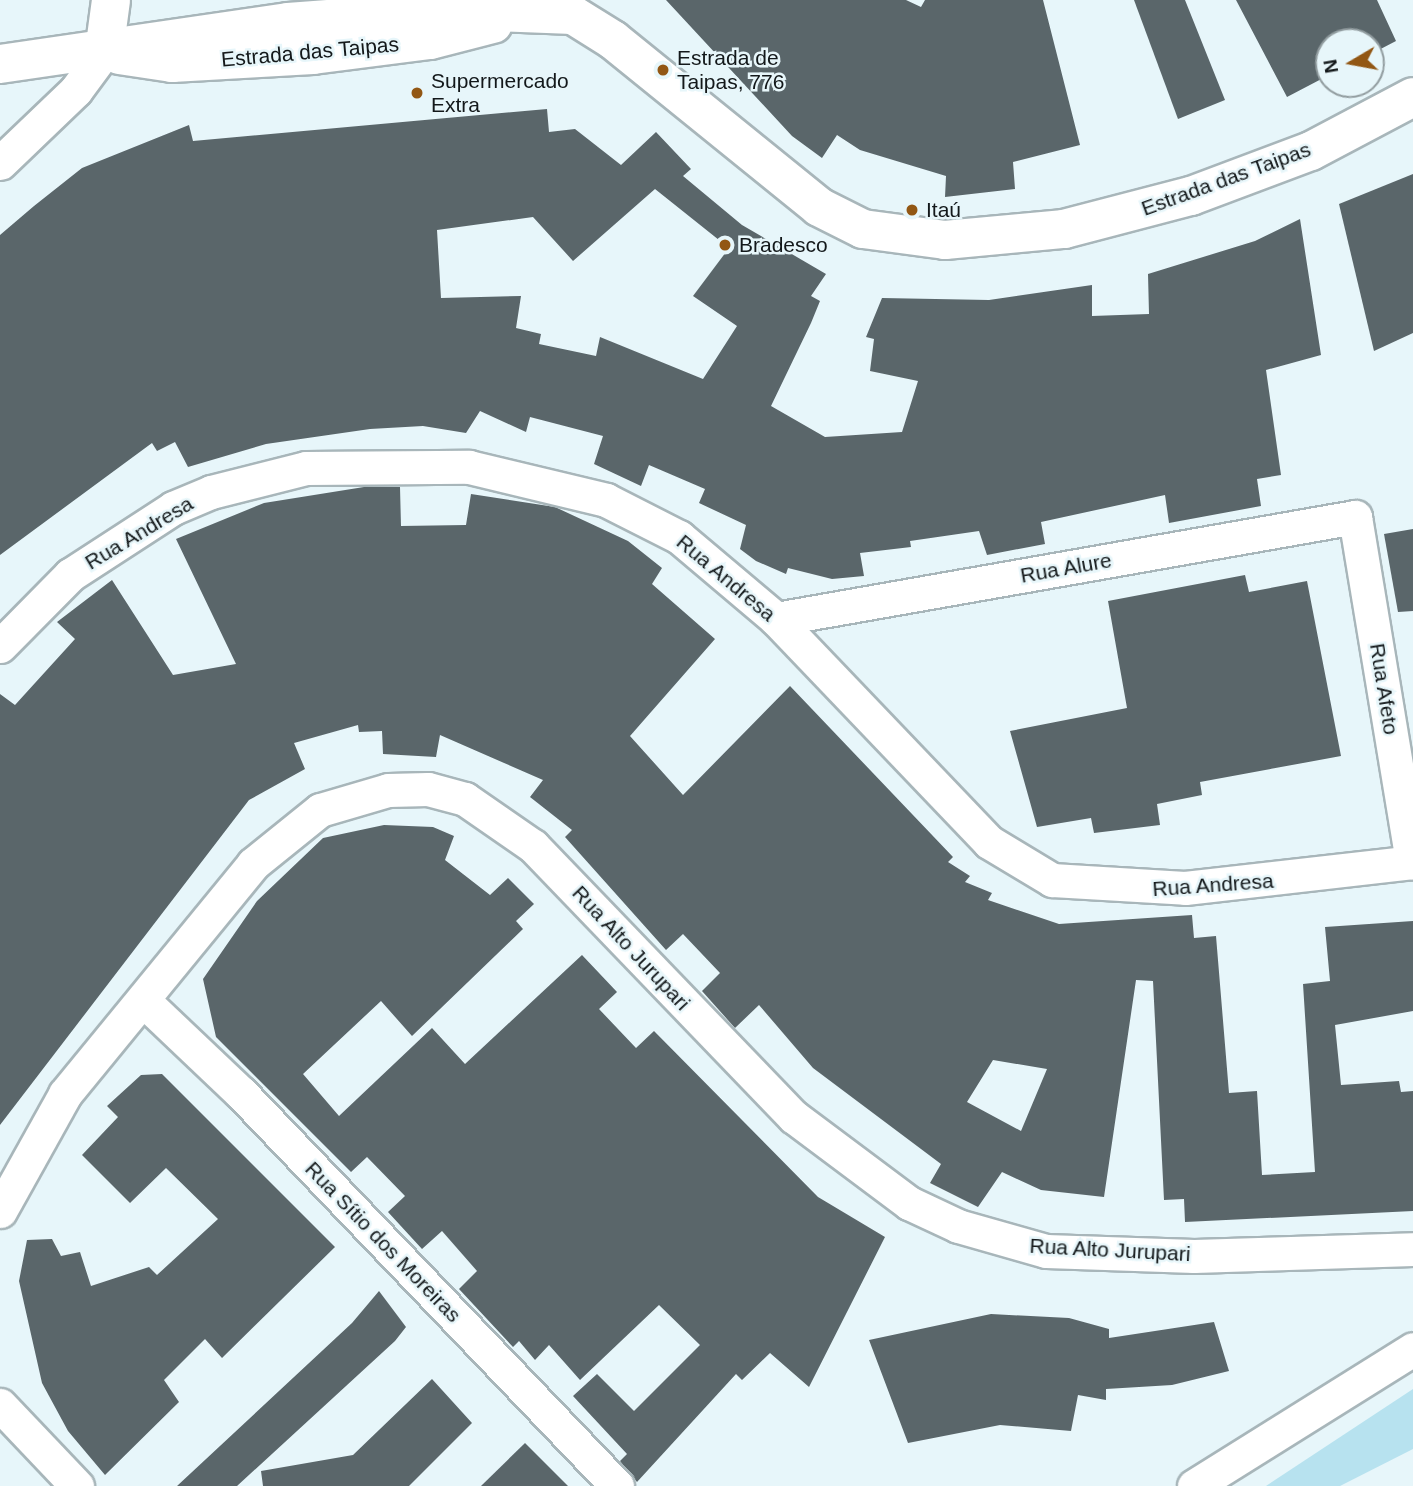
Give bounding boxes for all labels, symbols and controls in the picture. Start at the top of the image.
north arrow [1315,28,1385,98]
street label: Estrada das Taipas [220,32,400,72]
place label: Estrada de Taipas, 776 [677,45,784,95]
text: N [1319,58,1342,75]
marker: Estrada de Taipas, 776 [655,62,671,78]
place label: Supermercado Extra [431,68,569,118]
marker: Supermercado Extra [409,85,425,101]
street label: Estrada das Taipas [1138,137,1314,221]
place label: Itaú [926,197,961,223]
marker: Itaú [904,202,920,218]
place label: Bradesco [739,232,828,258]
marker: Bradesco [717,237,733,253]
street label: Rua Andresa [80,491,198,575]
street label: Rua Andresa [671,529,781,627]
street label: Rua Alure [1018,547,1114,589]
street label: Rua Afeto [1364,641,1404,737]
street label: Rua Andresa [1151,868,1275,902]
street label: Rua Alto Jurupari [566,880,696,1016]
street label: Rua Sítio dos Moreiras [300,1156,466,1328]
street label: Rua Alto Jurupari [1028,1233,1192,1267]

